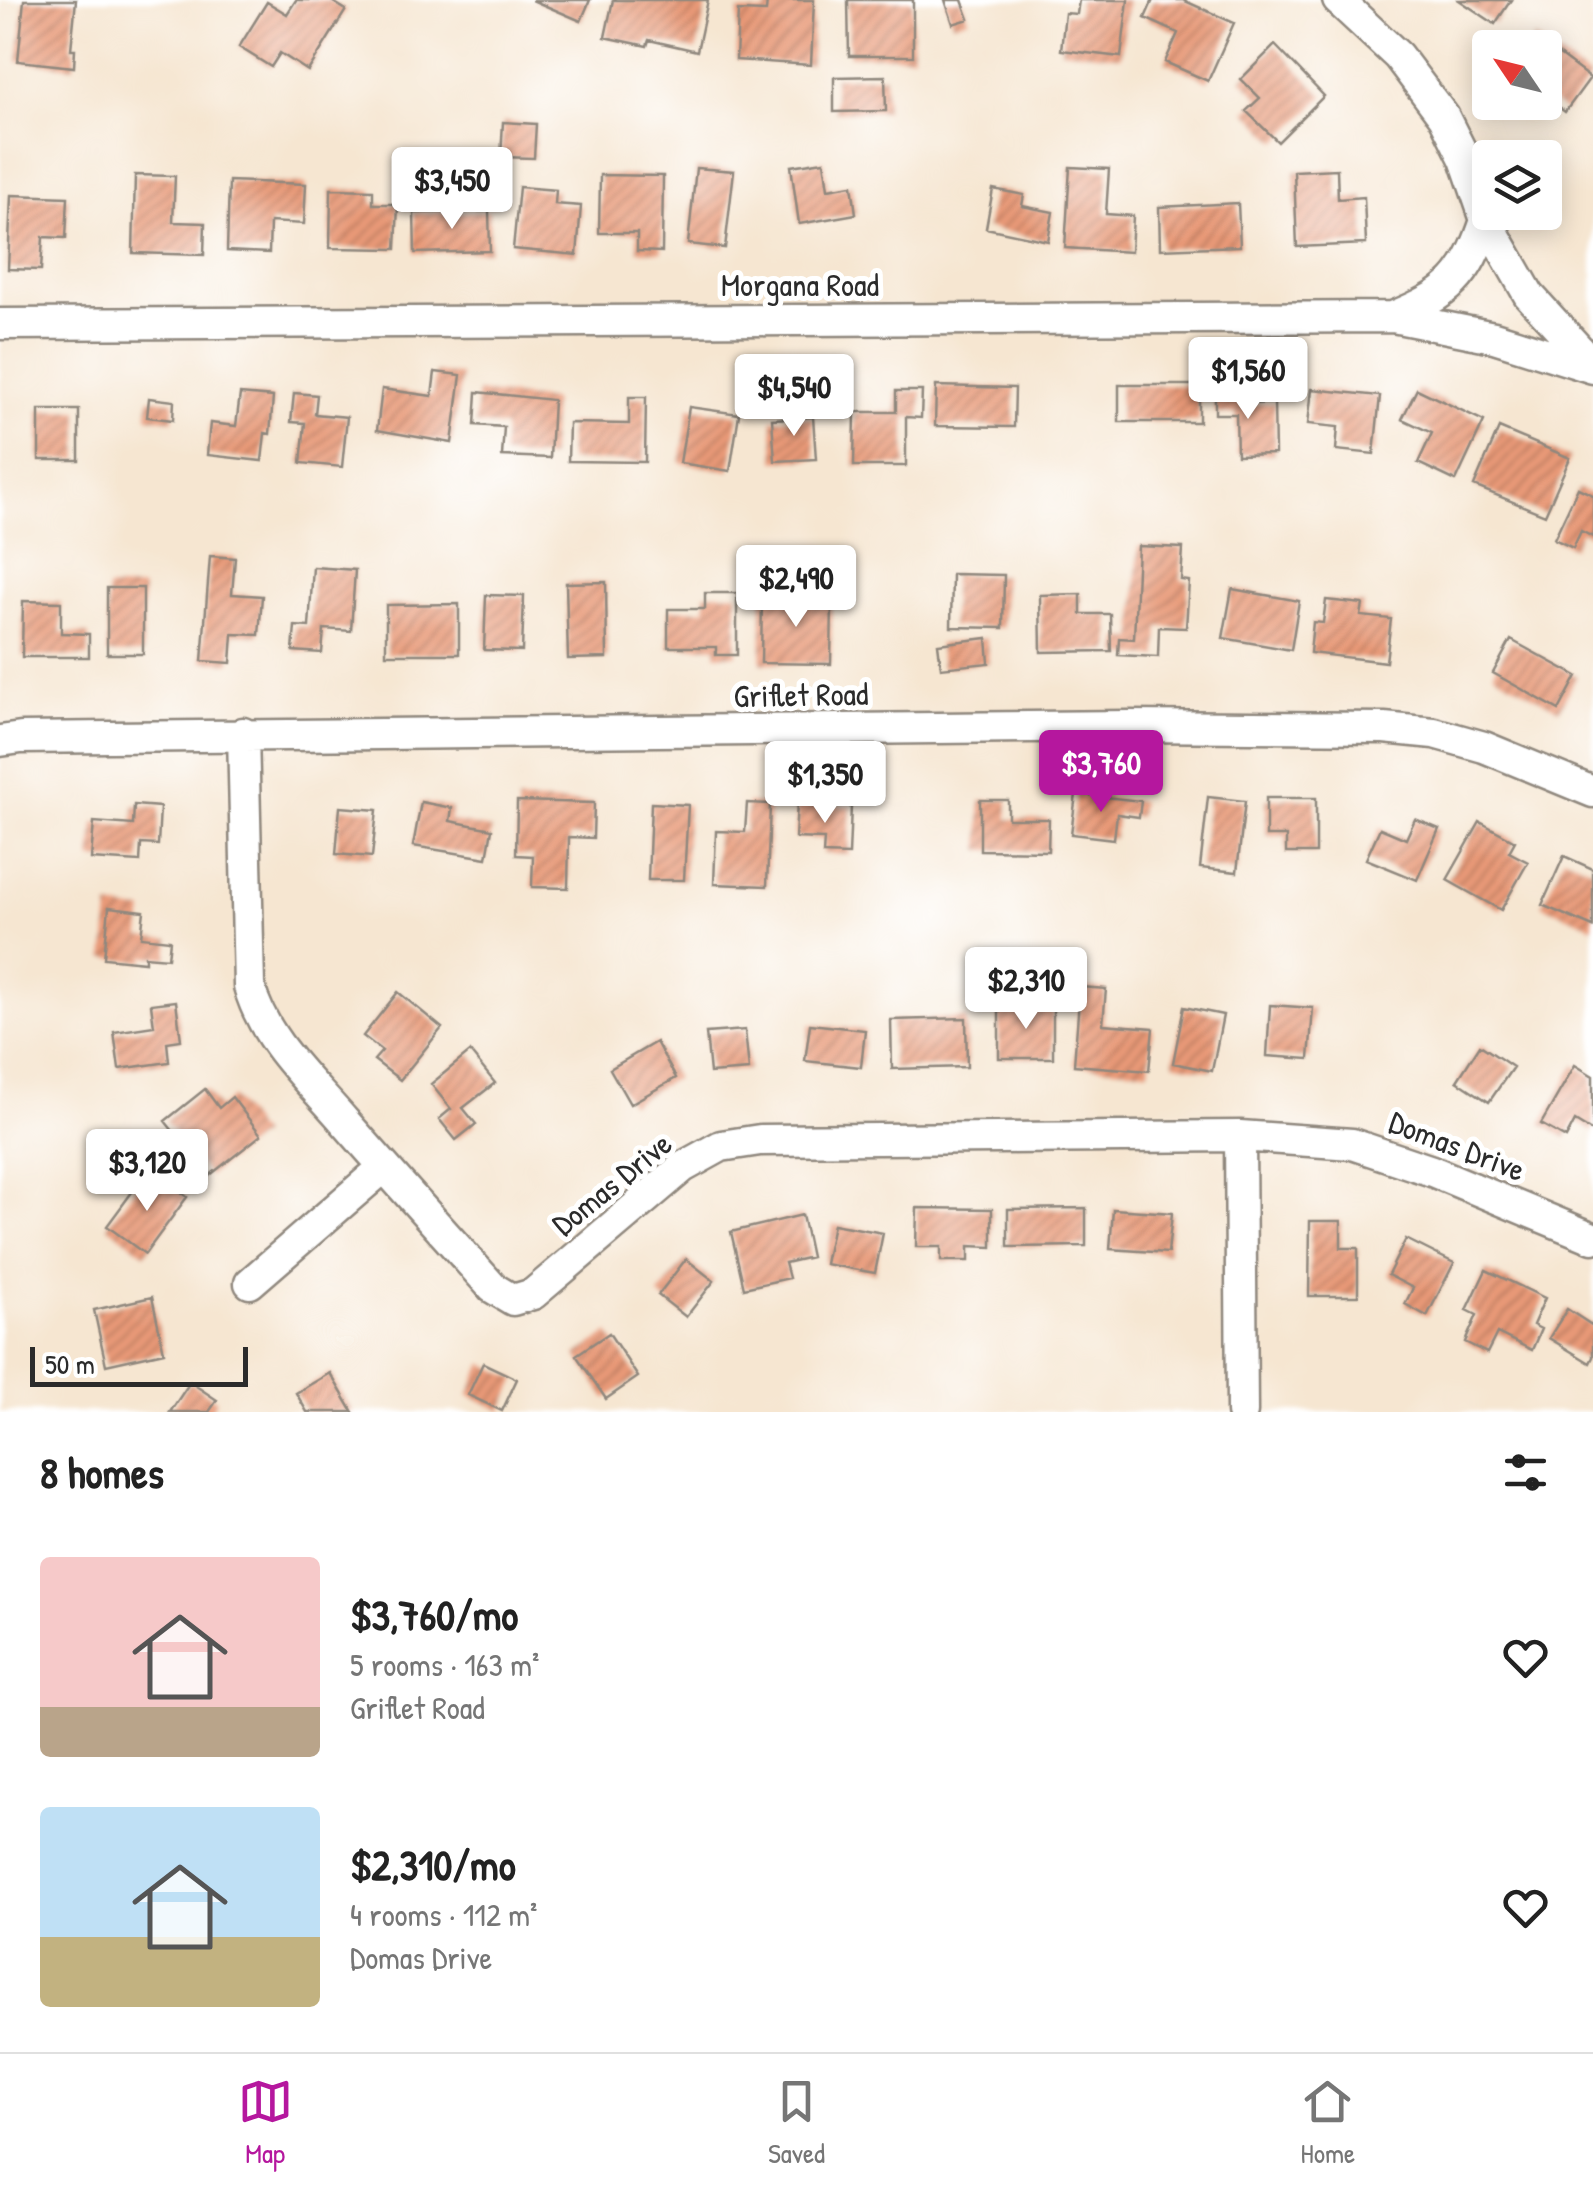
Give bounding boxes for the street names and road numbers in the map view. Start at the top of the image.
street label: Morgana Road [721,263,879,306]
street label: Griflet Road [733,672,869,717]
street label: Domas Drive [1383,1100,1532,1191]
street label: Domas Drive [543,1122,681,1245]

